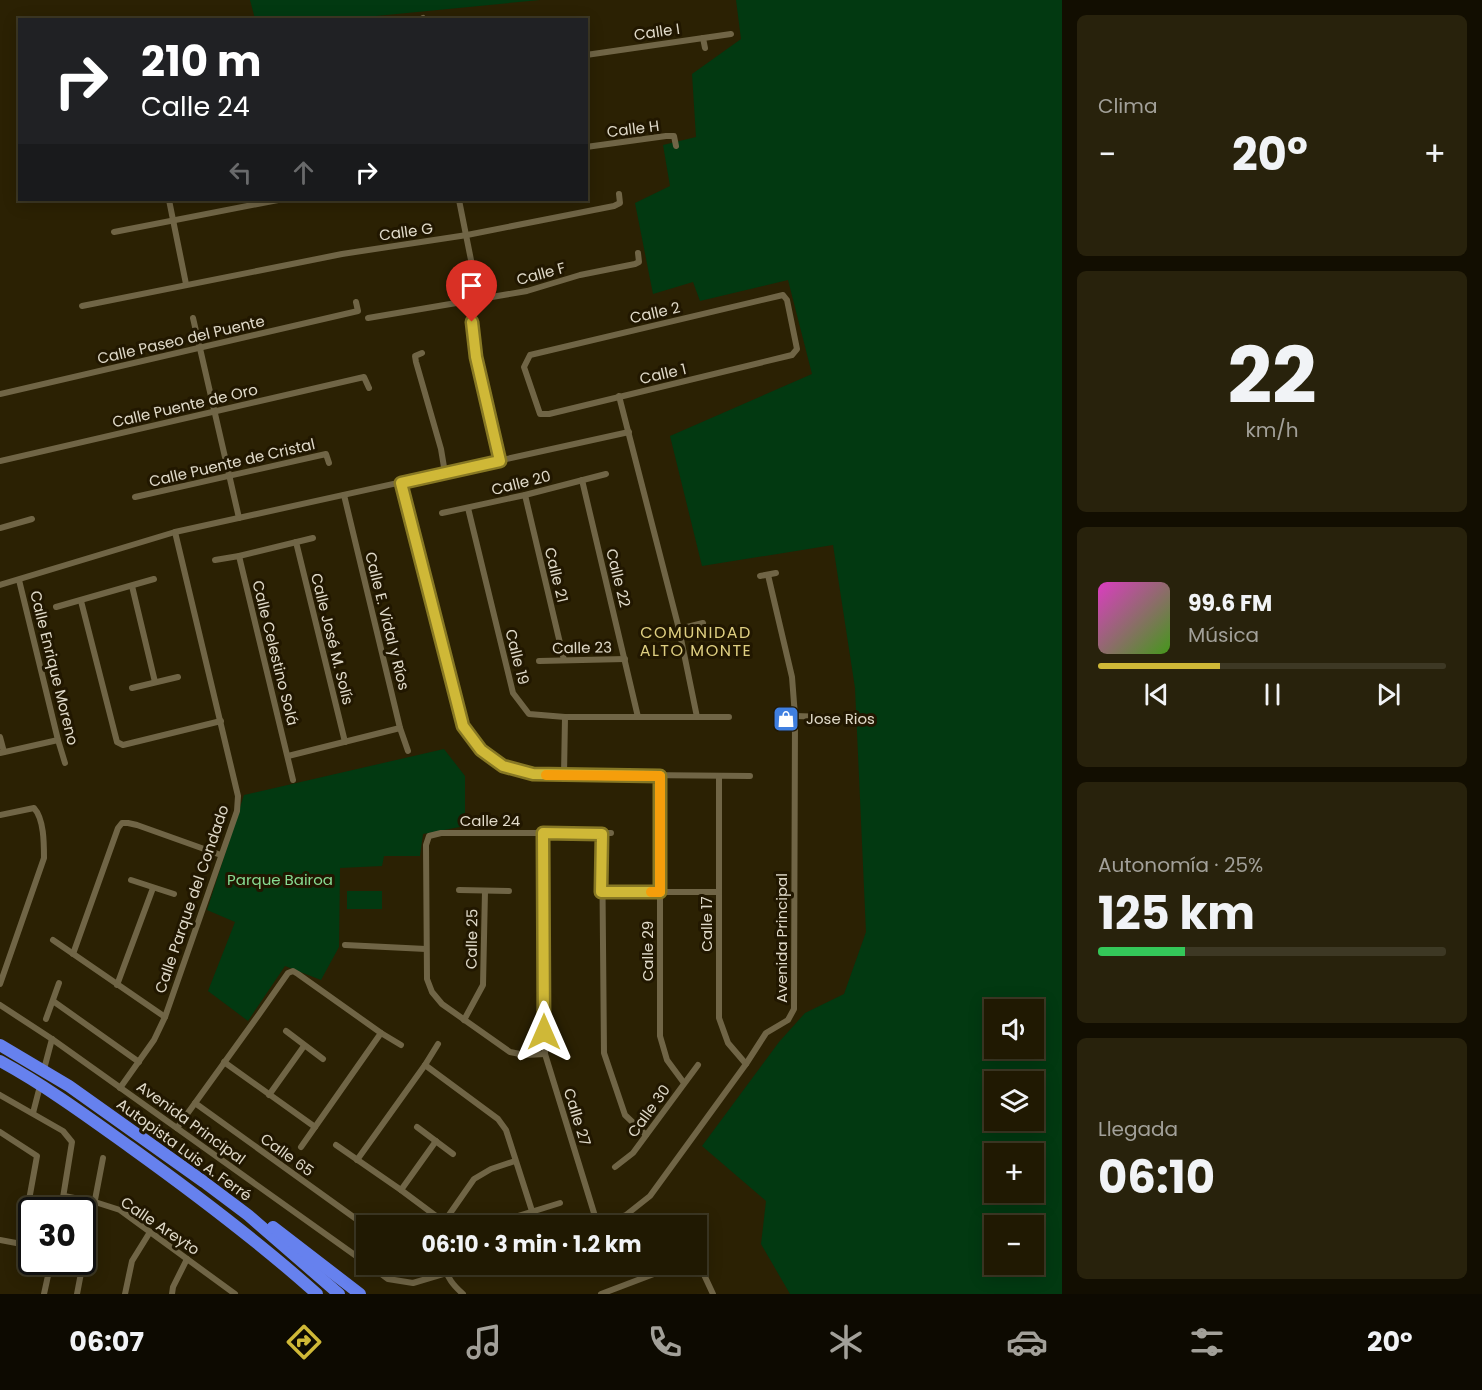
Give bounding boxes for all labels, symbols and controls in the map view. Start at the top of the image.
street label: Calle I [633,18,681,45]
text: 210 m [141,32,262,91]
icon: right [42,42,120,120]
text: Calle 24 [141,88,250,125]
text: Clima [1098,92,1157,120]
street label: Calle H [605,115,660,142]
text: 20° [1232,123,1308,186]
text: − [1098,131,1116,178]
text: + [1423,131,1446,178]
icon: left [224,156,257,189]
icon: ahead [287,156,320,189]
icon: right [350,156,383,189]
street label: Calle G [378,217,434,246]
street label: Calle F [514,257,568,290]
pin [446,260,497,322]
icon: arrive [455,269,488,302]
street label: Calle 2 [628,297,682,328]
street label: Calle Paseo del Puente [95,310,267,369]
text: 22 [1227,321,1317,430]
street label: Calle 1 [638,358,688,389]
street label: Calle Puente de Oro [110,379,260,432]
text: km/h [1245,416,1299,444]
street label: Calle Puente de Cristal [147,433,317,492]
street label: Calle 20 [489,465,553,500]
street label: Calle 21 [540,545,573,605]
street label: Calle 22 [601,546,636,609]
street label: Calle E. Vidal y Ríos [360,550,415,692]
street label: Calle José M. Solís [306,571,359,707]
street label: Calle Celestino Solá [247,578,304,728]
street label: Calle Enrique Moreno [25,588,84,747]
text: 99.6 FM [1188,588,1272,619]
district label: COMUNIDAD ALTO MONTE [640,621,752,662]
text: Música [1188,621,1259,649]
street label: Calle 19 [500,627,535,687]
street label: Calle 23 [552,636,612,659]
icon: previous [1140,678,1173,711]
icon: pause [1256,678,1289,711]
icon: next [1372,678,1405,711]
shop icon: Jose Rios [771,704,801,734]
place label: Jose Rios [806,708,875,729]
street label: Calle Parque del Condado [149,802,234,996]
street label: Calle 24 [460,810,520,831]
text: Autonomía · 25% [1098,851,1263,879]
park label: Parque Bairoa [227,869,333,890]
street label: Avenida Principal [771,873,792,1003]
text: 125 km [1098,882,1255,945]
street label: Calle 17 [696,896,717,952]
street label: Calle 25 [460,909,483,969]
street label: Calle 29 [637,921,658,981]
map controls [984,999,1044,1275]
button: sound [984,999,1044,1059]
position arrow [512,1000,576,1064]
button: layers [984,1071,1044,1131]
street label: Avenida Principal [133,1076,250,1169]
street label: Calle 30 [622,1080,675,1141]
street label: Calle 27 [559,1085,596,1148]
street label: Autopista Luis A. Ferré [112,1093,256,1206]
text: Llegada [1098,1115,1178,1143]
street label: Calle 65 [256,1128,318,1181]
button: + [984,1143,1044,1203]
text: 06:10 [1098,1146,1215,1209]
street label: Calle Areyto [117,1191,204,1260]
speed limit sign: 30 [18,1197,96,1275]
button: − [984,1215,1044,1275]
text: 06:10 · 3 min · 1.2 km [421,1229,642,1260]
icon: directions [283,1321,325,1363]
icon: music [463,1321,505,1363]
icon: phone [644,1321,686,1363]
icon: climate [825,1321,867,1363]
icon: car [1006,1321,1048,1363]
icon: filters [1186,1321,1228,1363]
text: 06:07 [69,1323,144,1360]
text: 20° [1367,1323,1413,1360]

